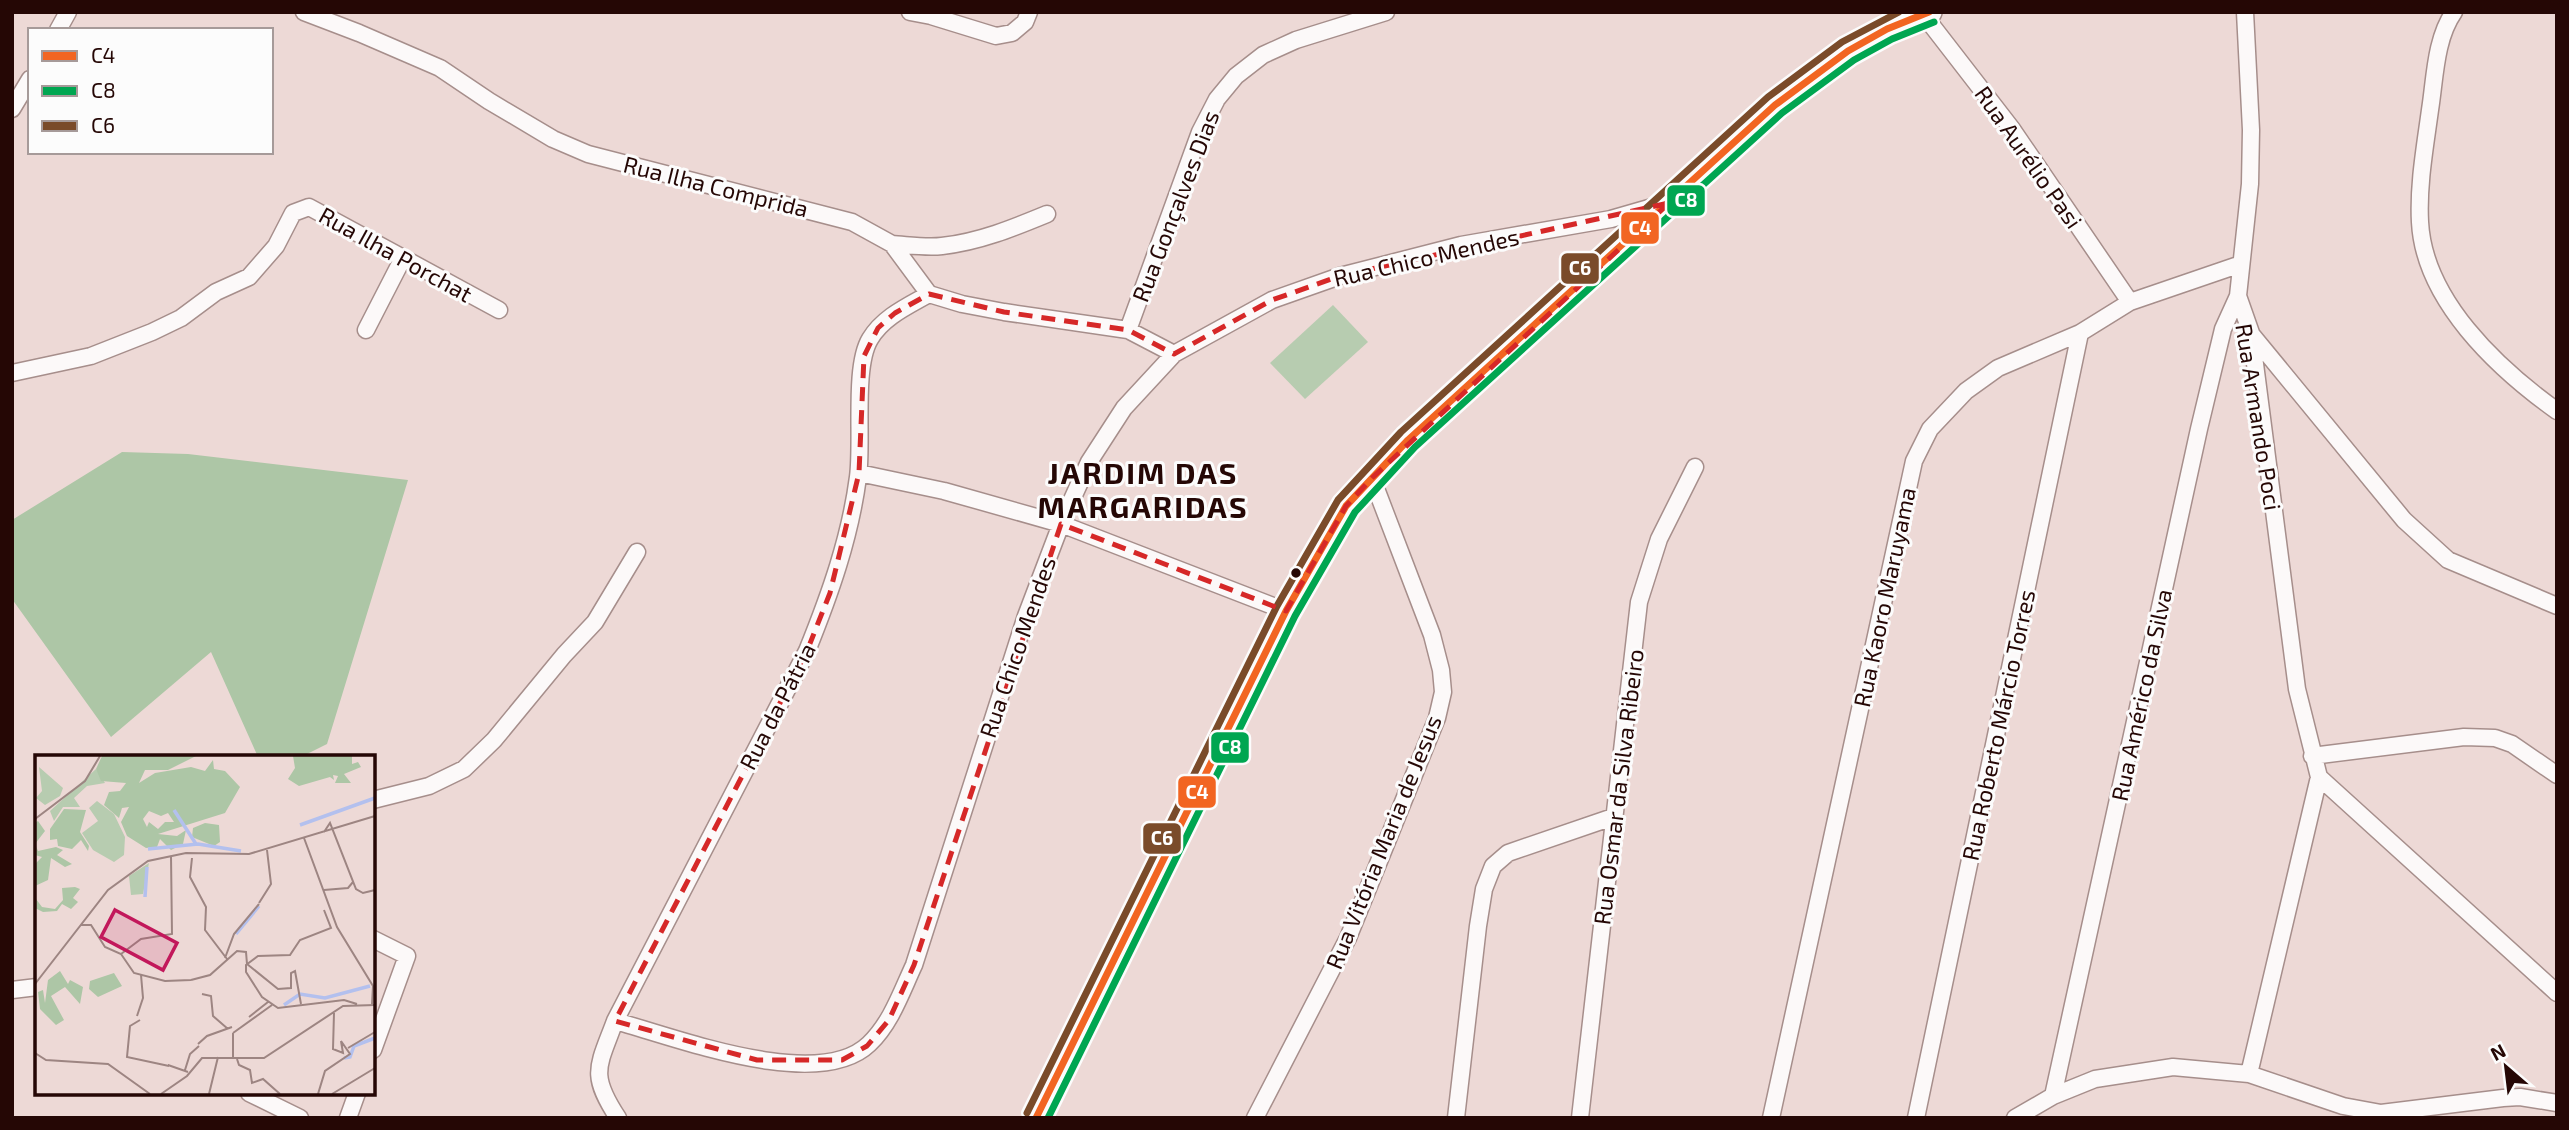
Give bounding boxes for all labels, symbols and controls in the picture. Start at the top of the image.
legend [28,28,273,154]
text: C4 [91,42,115,67]
text: C8 [91,77,116,102]
street label: Rua Aurélio Pasi [1970,80,2088,234]
street label: Rua Gonçalves Dias [1126,106,1225,306]
text: C6 [91,112,115,137]
street label: Rua Ilha Comprida [621,149,811,223]
line badge: C8 [1666,184,1706,217]
text: C8 [1674,188,1698,211]
street label: Rua Ilha Porchat [315,200,478,308]
line badge: C4 [1620,211,1660,245]
text: C4 [1628,216,1652,239]
street label: Rua Chico Mendes [1330,222,1522,292]
line badge: C6 [1560,252,1600,285]
text: C6 [1569,256,1591,279]
street label: Rua Armando Poci [2230,321,2288,513]
district label: JARDIM DAS MARGARIDAS [1037,454,1249,524]
street label: Rua Kaoro Maruyama [1847,484,1921,710]
street label: Rua Chico Mendes [973,553,1061,741]
unlabelled marker [1289,566,1303,580]
street label: Rua Américo da Silva [2105,586,2177,804]
street label: Rua Roberto Márcio Torres [1956,587,2040,863]
street label: Rua da Pátria [733,638,821,774]
street label: Rua Osmar da Silva Ribeiro [1587,648,1649,926]
street label: Rua Vitória Maria de Jesus [1319,711,1447,973]
line badge: C8 [1210,731,1250,764]
text: C8 [1218,735,1242,758]
inset map [35,755,374,1095]
line badge: C4 [1177,775,1217,809]
text: C4 [1185,780,1209,803]
line badge: C6 [1142,822,1182,855]
text: C6 [1151,826,1173,849]
north arrow [2471,1032,2541,1102]
text: N [2486,1038,2509,1065]

